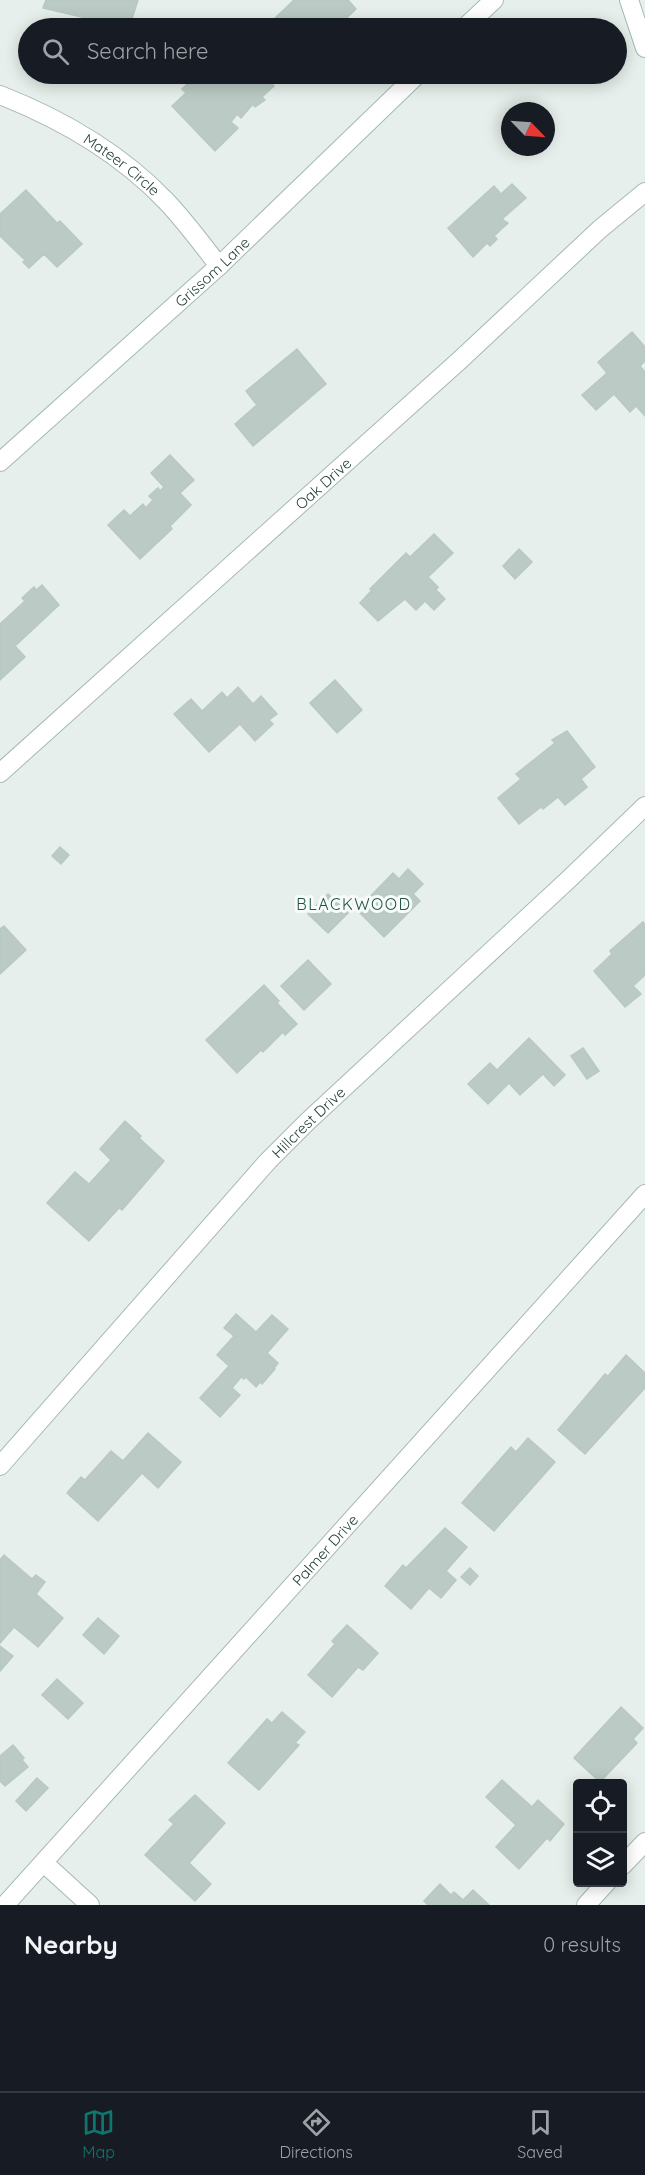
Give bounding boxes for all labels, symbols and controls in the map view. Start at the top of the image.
search box [18,18,627,84]
icon: search [39,35,72,68]
text: Search here [87,37,208,65]
north arrow [501,102,555,156]
street label: Mateer Circle [80,129,164,200]
street label: Grissom Lane [171,232,253,311]
street label: Oak Drive [291,453,355,513]
district label: BLACKWOOD [296,894,412,914]
street label: Hillcrest Drive [267,1082,349,1162]
street label: Palmer Drive [288,1510,362,1589]
map controls [573,1779,627,1887]
button: locate [573,1779,627,1833]
button: layers [573,1833,627,1887]
text: Nearby [24,1928,118,1961]
text: 0 results [543,1932,621,1957]
tab: Map [82,2106,115,2162]
tab: Directions [280,2106,353,2162]
tab: Saved [517,2106,563,2162]

